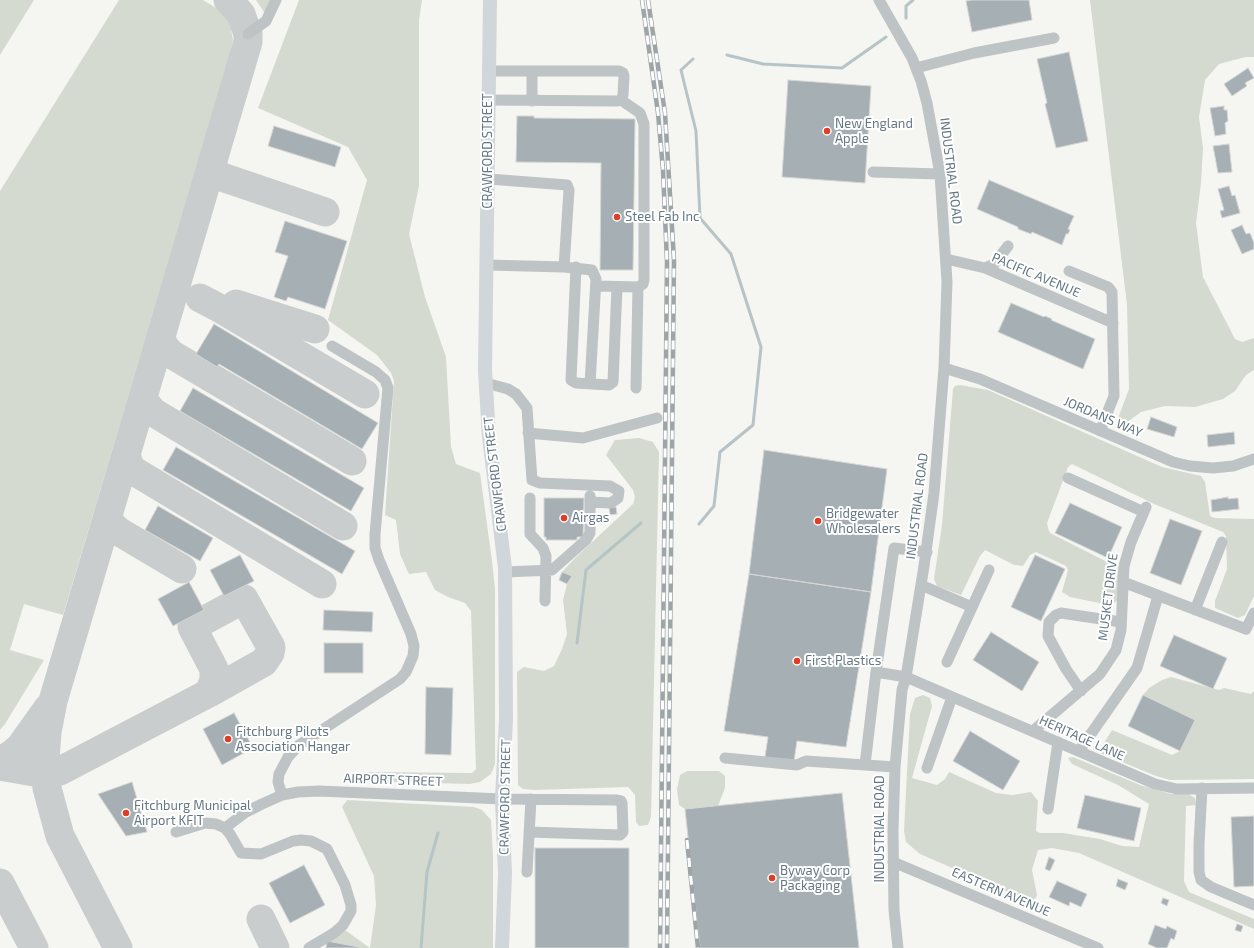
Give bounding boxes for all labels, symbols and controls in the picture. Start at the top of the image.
street label: CRAWFORD STREET [480,93,496,209]
place label: New England Apple [835,116,913,147]
street label: INDUSTRIAL ROAD [937,117,965,225]
marker: New England Apple [822,126,832,136]
place label: Steel Fab Inc [625,209,699,225]
marker: Steel Fab Inc [612,212,622,222]
street label: PACIFIC AVENUE [989,249,1083,301]
street label: JORDANS WAY [1061,393,1145,441]
street label: CRAWFORD STREET [480,416,510,532]
street label: INDUSTRIAL ROAD [903,452,931,560]
place label: Bridgewater Wholesalers [826,506,901,537]
place label: Airgas [572,510,609,526]
marker: Airgas [559,513,569,523]
marker: Bridgewater Wholesalers [813,516,823,526]
street label: MUSKET DRIVE [1095,552,1121,642]
place label: First Plastics [805,653,881,669]
marker: First Plastics [792,656,802,666]
street label: HERITAGE LANE [1037,712,1127,764]
place label: Fitchburg Pilots Association Hangar [236,724,350,755]
marker: Fitchburg Pilots Association Hangar [223,734,233,744]
street label: CRAWFORD STREET [496,739,514,855]
street label: AIRPORT STREET [343,770,443,790]
street label: INDUSTRIAL ROAD [872,775,888,883]
place label: Fitchburg Municipal Airport KFIT [134,798,251,829]
marker: Fitchburg Municipal Airport KFIT [121,808,131,818]
place label: Byway Corp Packaging [780,863,850,894]
street label: EASTERN AVENUE [949,864,1053,920]
marker: Byway Corp Packaging [767,873,777,883]

